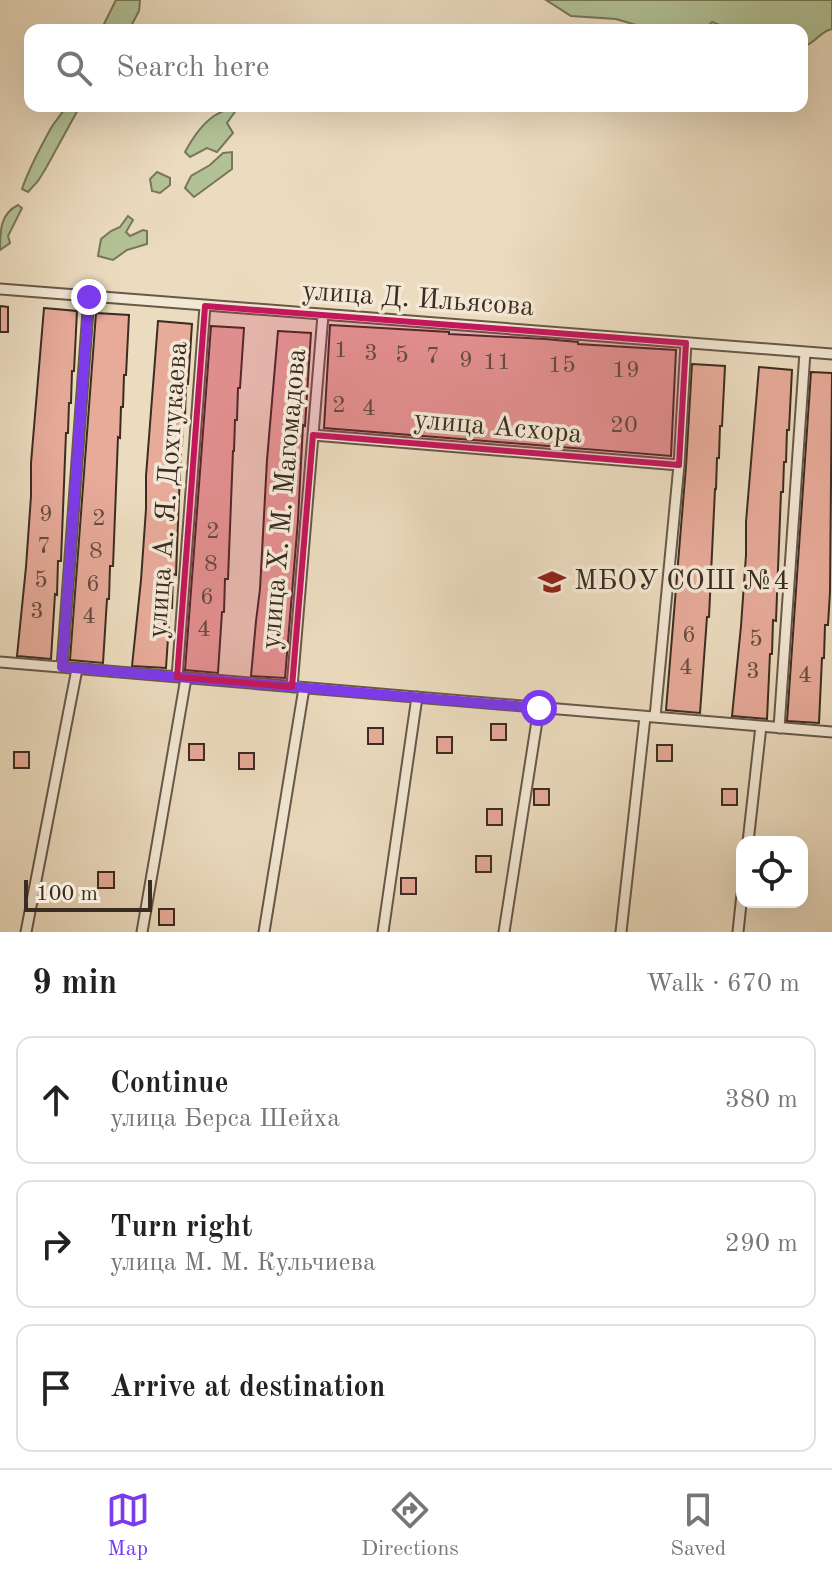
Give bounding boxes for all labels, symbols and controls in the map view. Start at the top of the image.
search box [24,24,808,112]
icon: search [52,46,96,90]
text: Search here [116,53,270,83]
street label: улица Д. Ильясова [301,278,535,322]
route end [71,279,107,315]
house number: 1 [334,339,348,363]
street label: улица А. Я. Дохтукаева [145,340,193,640]
house number: 3 [364,342,378,366]
house number: 5 [395,344,409,368]
house number: 7 [426,345,440,369]
street label: улица Х. М. Магомадова [258,347,312,651]
house number: 9 [459,349,473,373]
house number: 11 [483,351,511,375]
house number: 15 [548,354,576,378]
house number: 19 [612,359,640,383]
house number: 2 [332,394,346,418]
house number: 4 [362,397,376,421]
street label: улица Асхора [413,407,584,449]
house number: 20 [610,414,638,438]
house number: 9 [39,503,53,527]
house number: 2 [92,507,106,531]
house number: 2 [206,520,220,544]
house number: 7 [37,535,51,559]
house number: 8 [89,540,103,564]
house number: 8 [204,553,218,577]
school or university icon: МБОУ СОШ №4 [537,567,567,597]
place label: МБОУ СОШ №4 [574,568,790,596]
house number: 5 [34,569,48,593]
house number: 6 [86,573,100,597]
house number: 6 [200,586,214,610]
house number: 3 [30,600,44,624]
house number: 4 [82,605,96,629]
house number: 4 [197,618,211,642]
house number: 6 [682,624,696,648]
house number: 5 [749,628,763,652]
house number: 4 [679,656,693,680]
house number: 3 [746,660,760,684]
house number: 4 [798,664,812,688]
route start [521,690,557,726]
map controls [736,836,808,908]
button: locate [736,836,808,908]
scale bar [24,876,152,912]
text: 100 m [36,883,98,905]
text: 9 min [32,967,117,1001]
text: Walk · 670 m [646,971,800,997]
text: Continue [110,1069,229,1099]
icon: ahead [34,1078,78,1122]
text: 380 m [725,1087,798,1113]
text: улица Берса Шейха [110,1106,340,1132]
text: Turn right [110,1213,252,1243]
icon: right [34,1222,78,1266]
text: 290 m [725,1231,798,1257]
text: улица М. М. Кульчиева [110,1250,376,1276]
icon: arrive [34,1366,78,1410]
text: Arrive at destination [110,1373,385,1403]
tab: Map [106,1488,150,1563]
tab: Directions [361,1488,459,1563]
tab: Saved [670,1488,726,1563]

